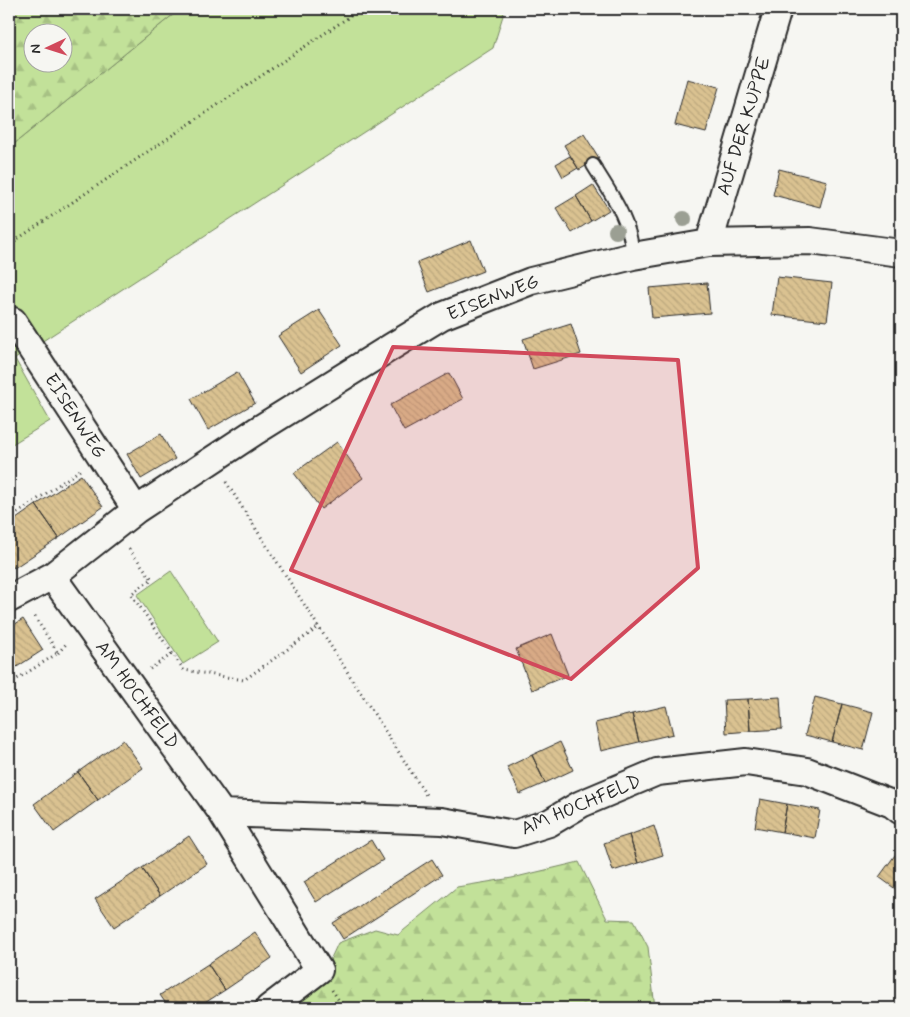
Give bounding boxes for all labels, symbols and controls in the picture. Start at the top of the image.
north arrow [22,22,72,72]
text: N [27,44,45,54]
street label: AUF DER KUPPE [711,54,777,198]
street label: EISENWEG [444,269,542,327]
street label: EISENWEG [38,369,112,463]
street label: AM HOCHFELD [89,636,185,754]
street label: AM HOCHFELD [517,769,645,841]

